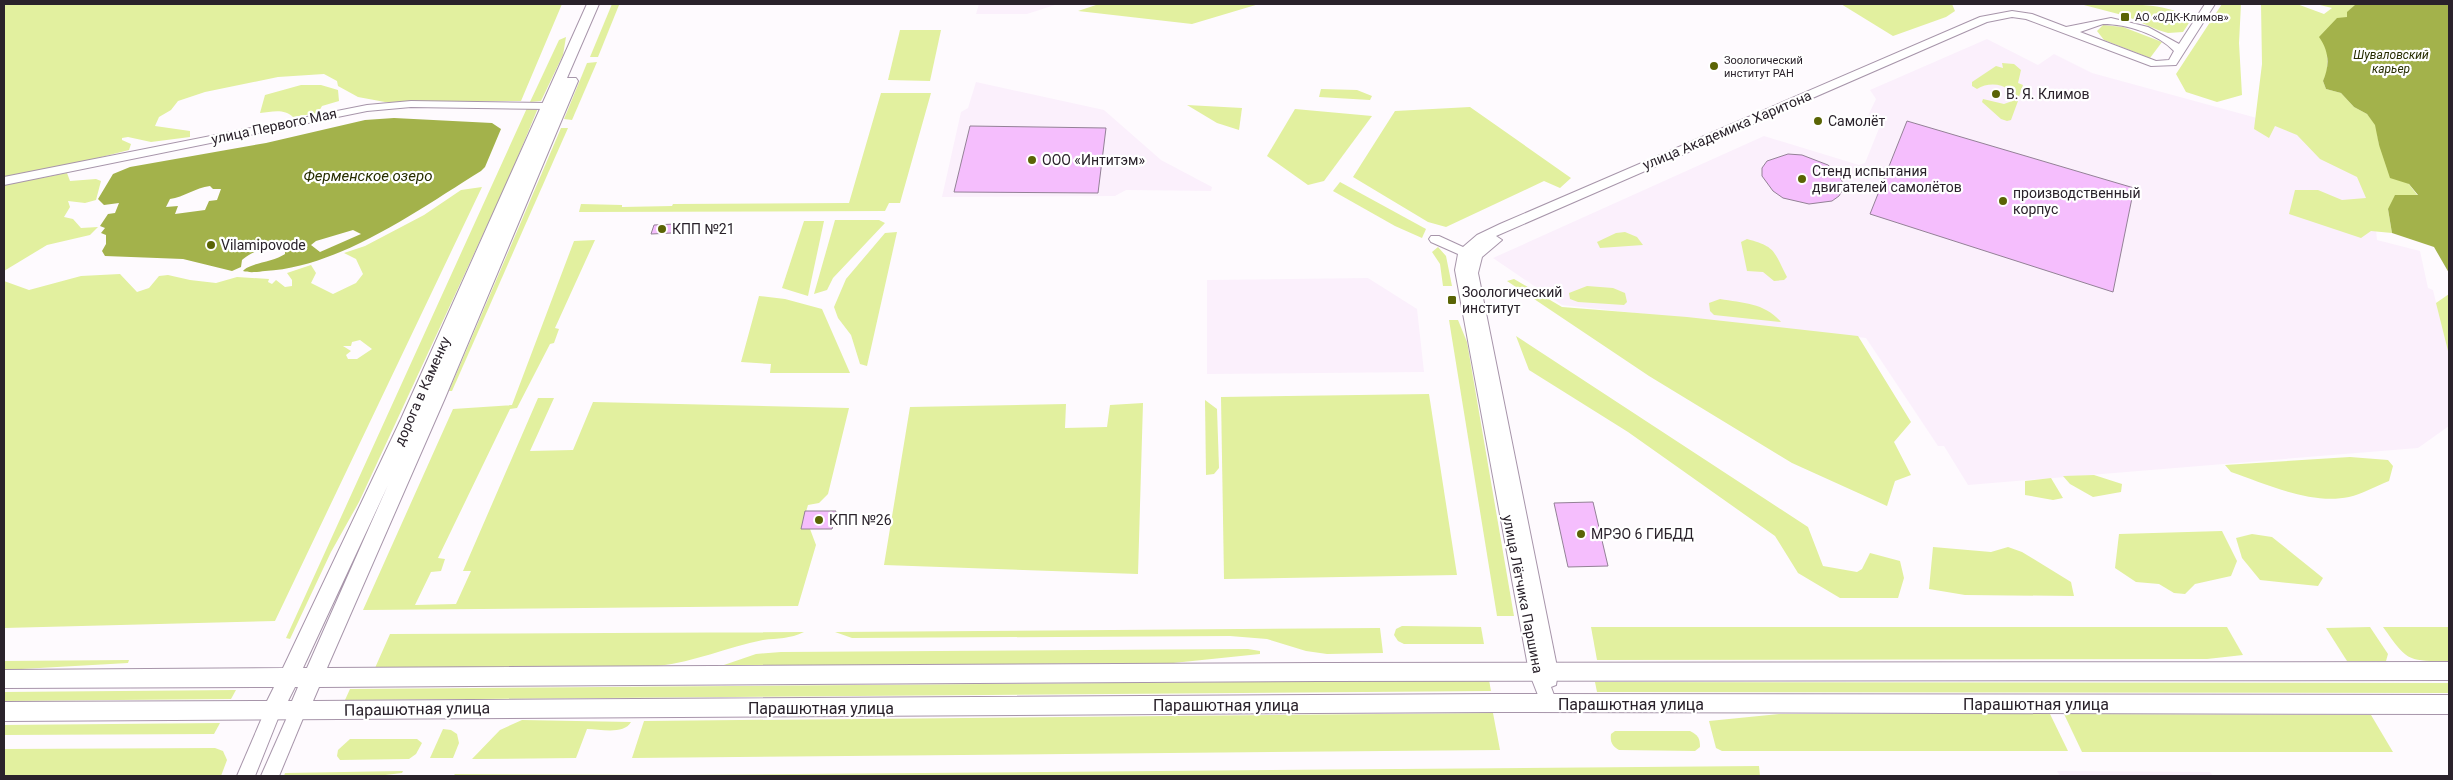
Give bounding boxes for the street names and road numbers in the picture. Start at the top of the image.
street label: улица Академика Харитона [1640,87,1814,173]
street label: улица Первого Мая [210,105,338,147]
street label: дорога в Каменку [391,334,453,448]
street label: улица Лётчика Паршина [1500,514,1546,674]
street label: Парашютная улица [1558,695,1704,714]
street label: Парашютная улица [1963,695,2109,714]
street label: Парашютная улица [1153,696,1299,715]
street label: Парашютная улица [344,698,490,720]
street label: Парашютная улица [748,699,894,718]

